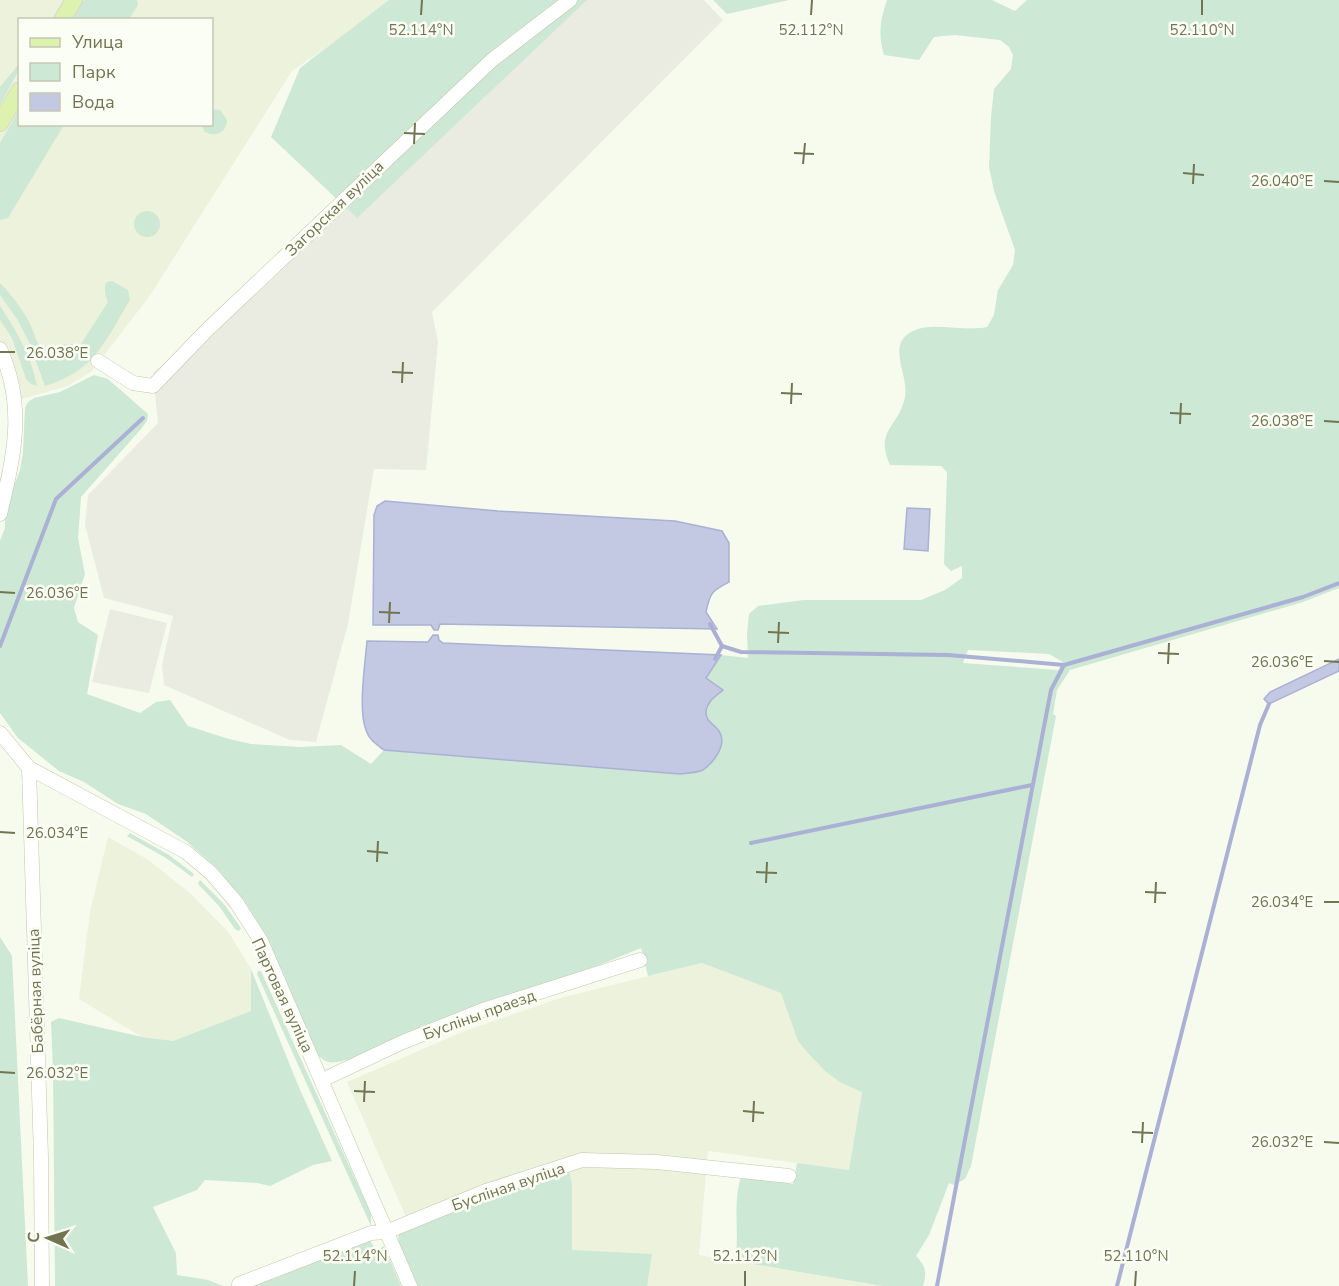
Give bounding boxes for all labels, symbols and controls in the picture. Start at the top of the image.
legend [18,18,213,126]
text: 52.114°N [388,20,454,40]
text: 52.112°N [778,20,844,40]
text: 52.110°N [1169,20,1235,40]
text: Улица [71,30,123,54]
text: Парк [72,60,116,84]
text: Вода [72,90,115,114]
street label: Загорская вуліца [280,156,389,262]
text: 26.040°E [1251,171,1313,191]
text: 26.038°E [26,343,88,363]
text: 26.038°E [1251,411,1313,431]
text: 26.036°E [26,583,88,603]
text: 26.036°E [1251,652,1313,672]
text: 26.034°E [26,823,88,843]
text: 26.034°E [1251,892,1313,912]
street label: Бабёрная вуліца [23,928,49,1054]
street label: Партовая вуліца [246,934,318,1056]
street label: Бусліны праезд [420,984,539,1046]
text: 26.032°E [26,1063,88,1083]
text: 26.032°E [1251,1132,1313,1152]
street label: Бусліная вуліца [449,1157,568,1217]
north arrow [18,1208,78,1268]
text: С [23,1231,45,1243]
text: 52.114°N [322,1246,388,1266]
text: 52.112°N [712,1246,778,1266]
text: 52.110°N [1103,1246,1169,1266]

